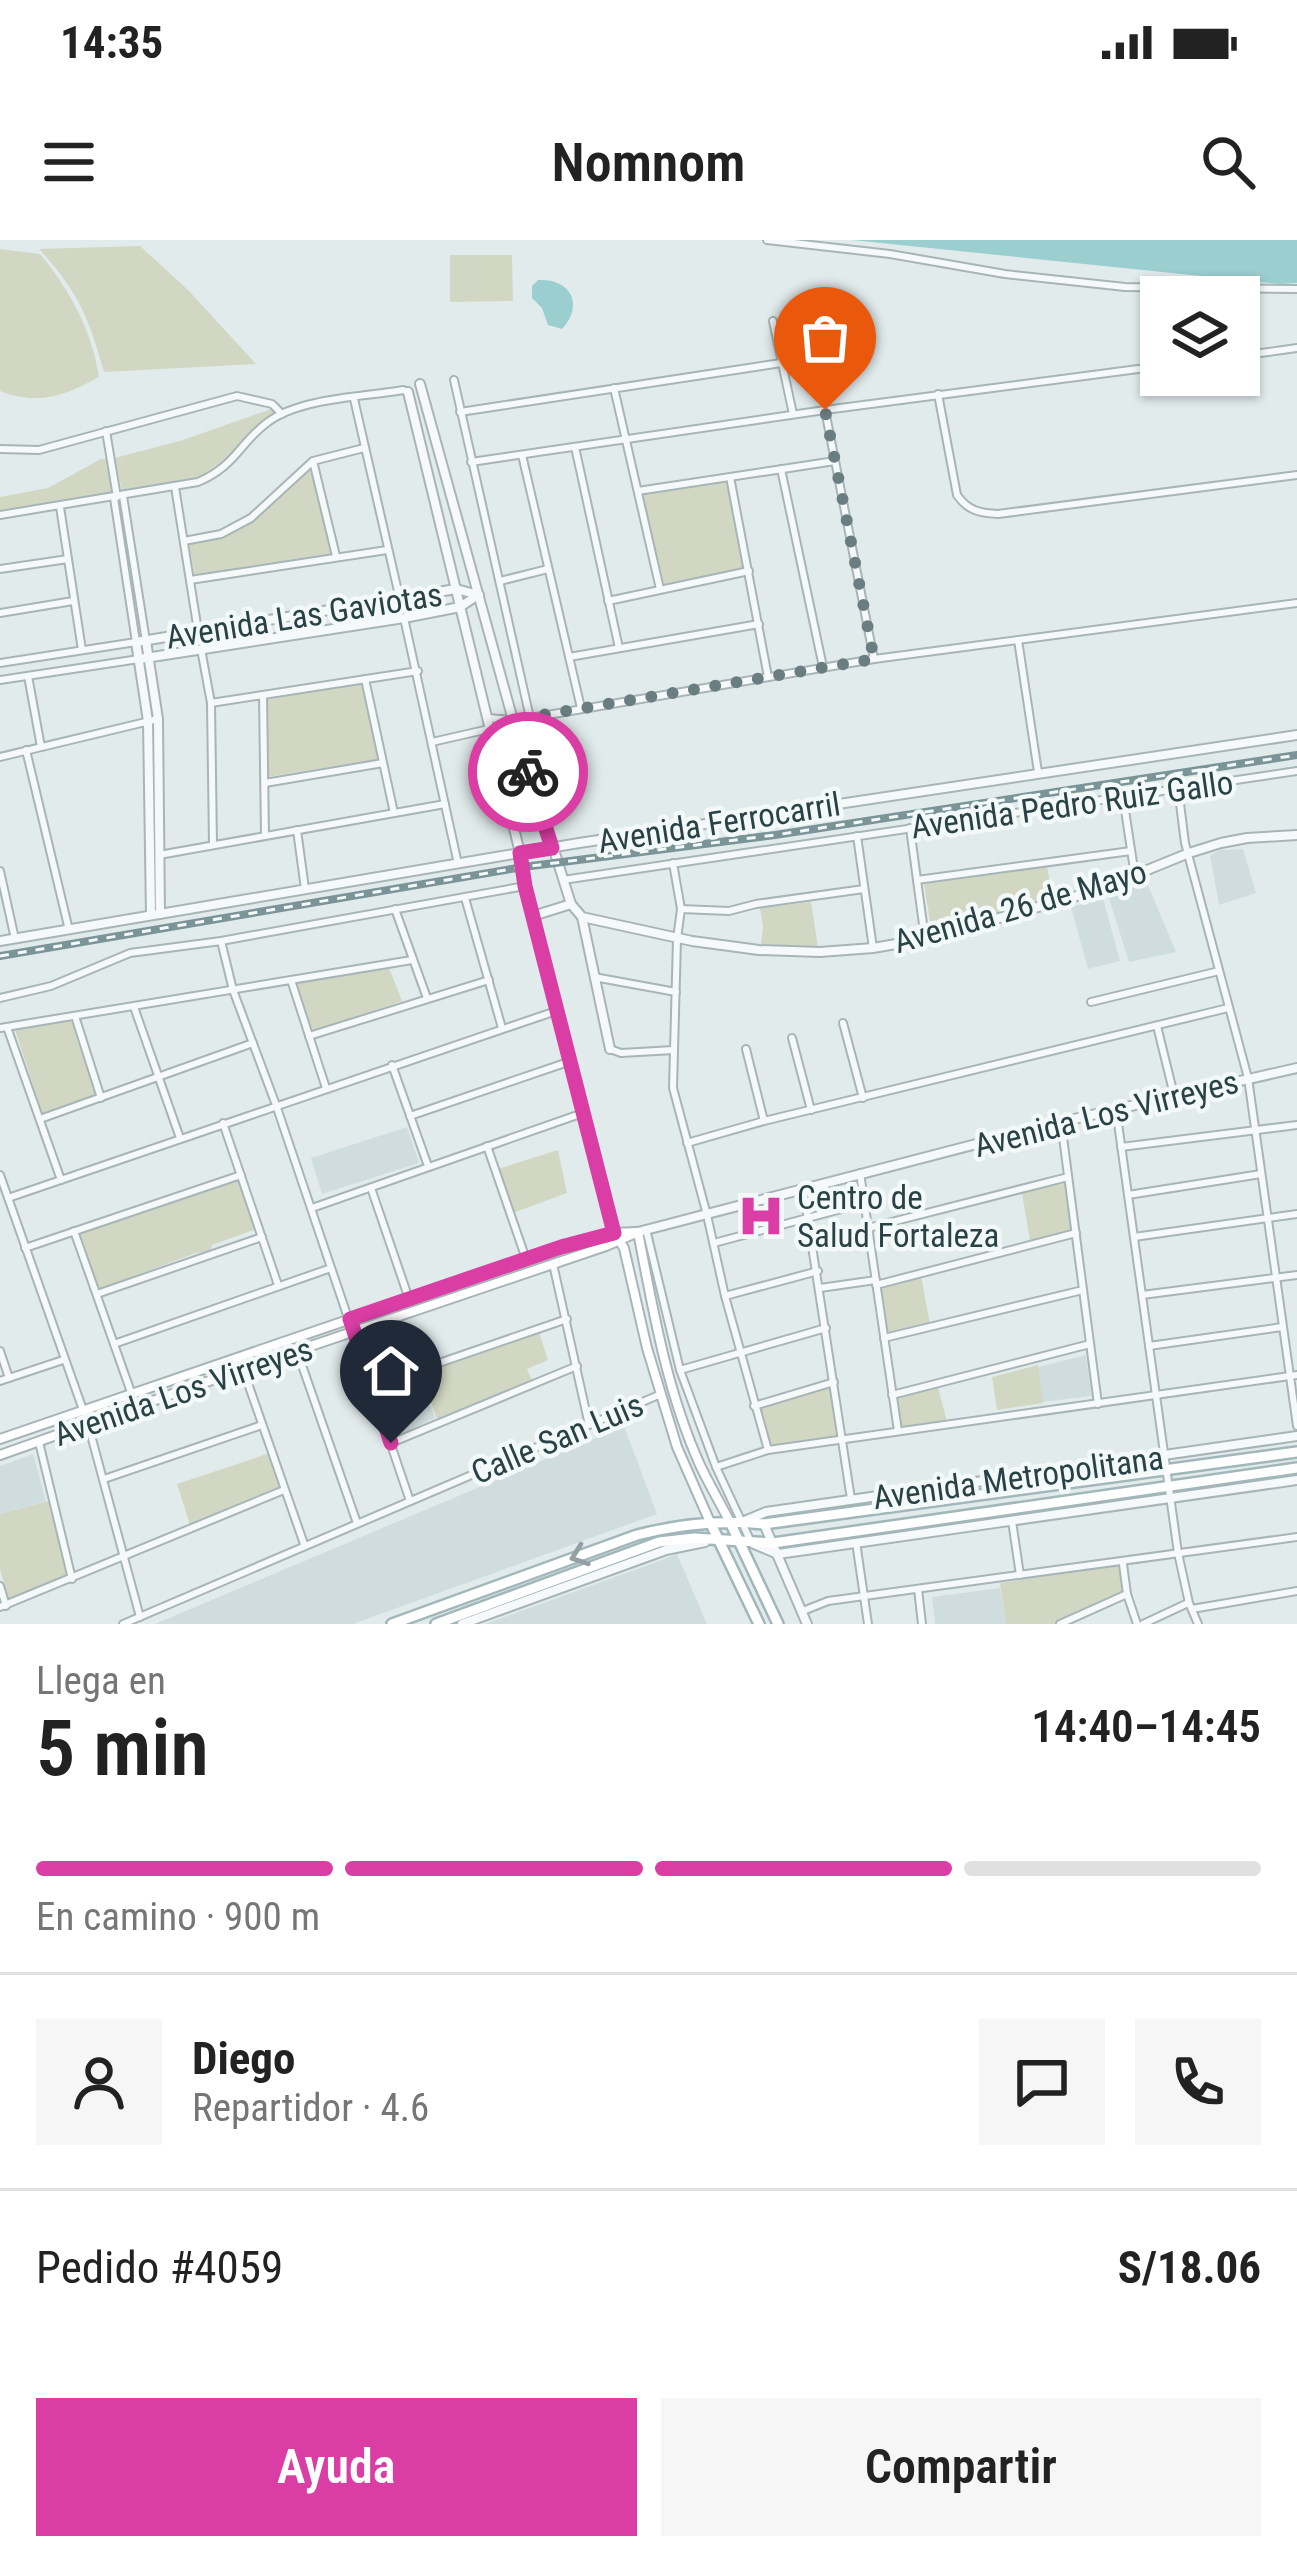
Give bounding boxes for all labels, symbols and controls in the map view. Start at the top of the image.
text: 14:35 [60,16,163,69]
icon: menu [36,129,102,195]
icon: search [1195,129,1261,195]
text: Nomnom [552,131,745,194]
map controls [1140,276,1260,396]
button: layers [1140,276,1260,396]
pin [774,287,876,410]
icon: bag [792,305,858,371]
street label: Avenida Las Gaviotas [163,574,445,657]
courier [468,712,588,832]
icon: bike [495,739,561,805]
street label: Avenida Pedro Ruiz Gallo [909,763,1236,846]
street label: Avenida Ferrocarril [595,784,843,861]
street label: Avenida 26 de Mayo [889,852,1151,961]
street label: Avenida Los Virreyes [970,1062,1242,1165]
place label: Centro de Salud Fortaleza [797,1178,999,1255]
hospital icon: Centro de Salud Fortaleza [736,1191,786,1241]
pin [340,1320,442,1443]
street label: Avenida Los Virreyes [49,1329,318,1454]
icon: home [358,1338,424,1404]
street label: Calle San Luis [465,1385,649,1492]
street label: Avenida Metropolitana [870,1438,1166,1517]
one-way arrow [570,1542,591,1566]
text: Llega en [36,1658,166,1704]
text: 14:40–14:45 [1031,1700,1261,1753]
text: 5 min [36,1703,209,1794]
text: En camino · 900 m [36,1894,320,1940]
button: person [36,2019,162,2145]
button: chat [979,2019,1105,2145]
button: phone [1135,2019,1261,2145]
text: Diego [192,2032,295,2085]
text: Repartidor · 4.6 [192,2085,429,2131]
text: Pedido #4059 [36,2241,283,2294]
text: S/18.06 [1118,2241,1261,2294]
button: Ayuda [36,2398,637,2536]
button: Compartir [661,2398,1261,2536]

